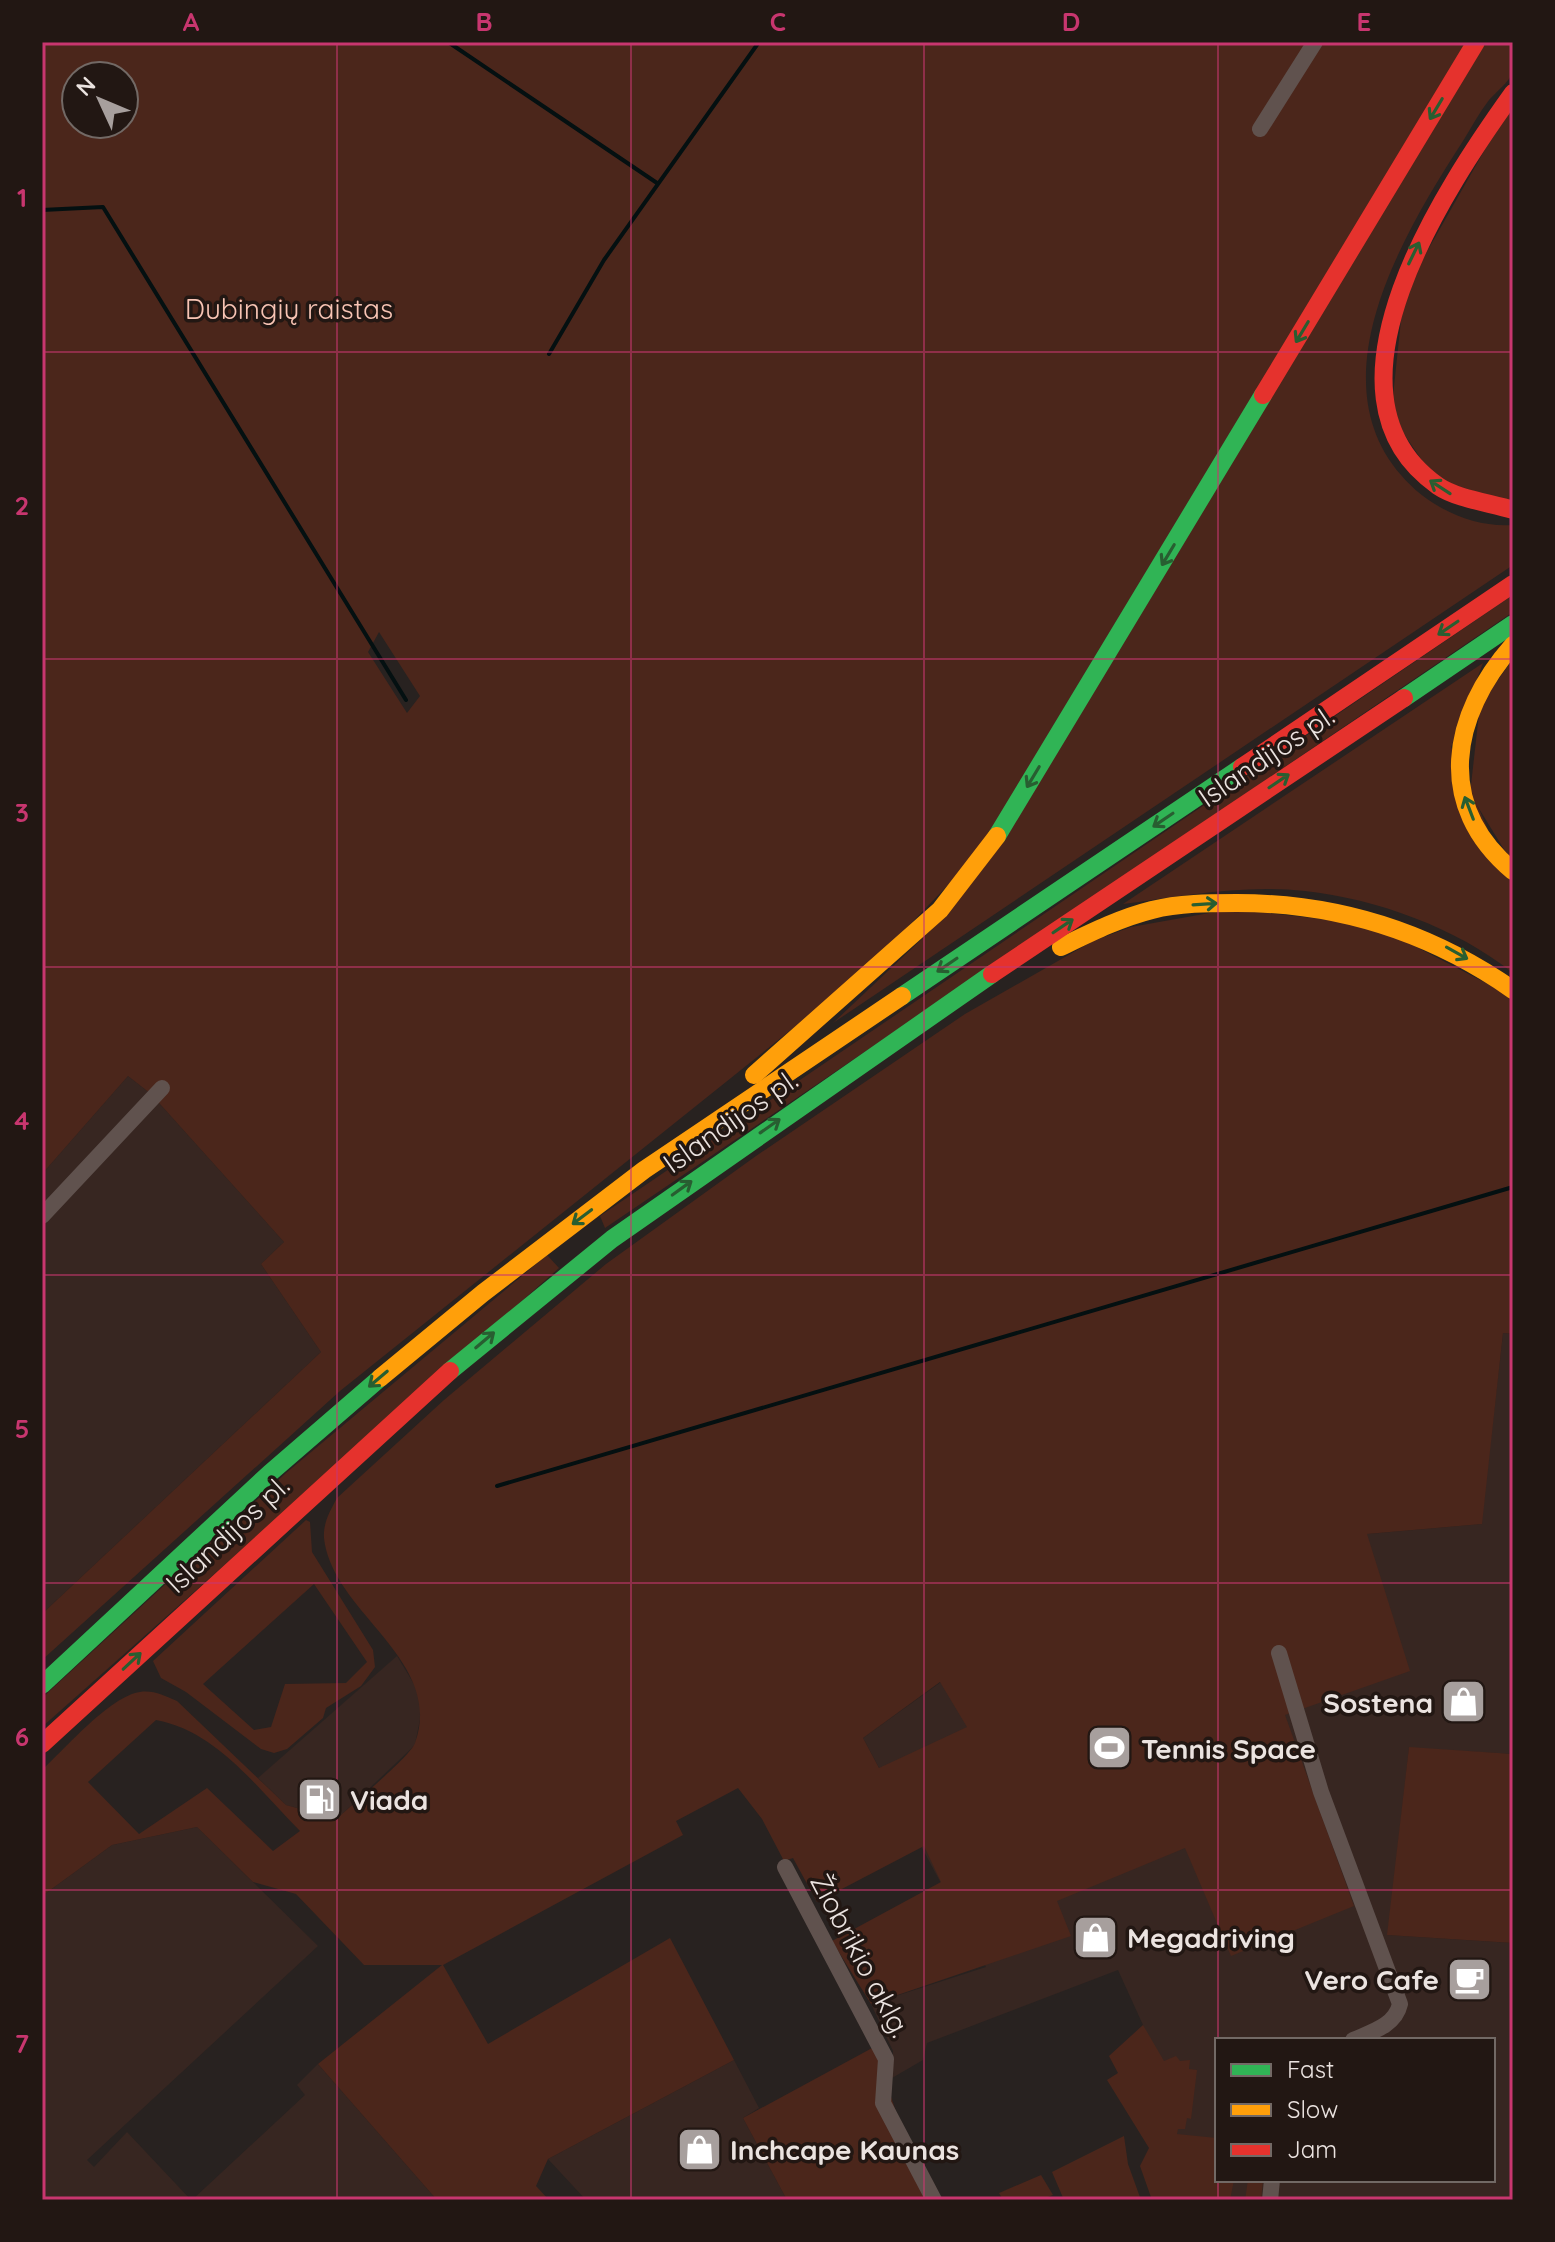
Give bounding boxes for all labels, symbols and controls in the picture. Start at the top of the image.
text: A [183,5,200,38]
text: B [475,5,493,38]
text: C [770,5,786,38]
text: D [1062,5,1080,38]
text: E [1357,5,1371,38]
north arrow [60,60,140,140]
text: N [70,71,101,102]
one-way arrow [1428,97,1444,120]
text: 1 [17,181,27,214]
one-way arrow [1407,242,1422,266]
park label: Dubingių raistas [185,291,393,326]
one-way arrow [1294,320,1310,343]
one-way arrow [1429,479,1451,495]
text: 2 [15,489,29,522]
one-way arrow [1160,543,1176,566]
one-way arrow [1438,619,1460,636]
street label: Islandijos pl. [1191,698,1341,814]
one-way arrow [1025,765,1041,788]
one-way arrow [1267,773,1289,790]
text: 3 [15,796,29,829]
one-way arrow [1461,796,1475,821]
one-way arrow [1152,811,1174,828]
one-way arrow [1191,896,1218,911]
one-way arrow [1051,918,1074,934]
one-way arrow [1444,946,1468,961]
one-way arrow [937,957,959,973]
street label: Islandijos pl. [656,1062,804,1180]
text: 4 [14,1104,30,1137]
one-way arrow [758,1118,780,1134]
one-way arrow [670,1180,692,1196]
one-way arrow [572,1209,593,1226]
one-way arrow [474,1331,494,1349]
one-way arrow [369,1370,389,1388]
text: 5 [15,1412,29,1445]
street label: Islandijos pl. [158,1468,296,1600]
one-way arrow [122,1651,142,1670]
shop icon: Sostena [1440,1678,1488,1726]
place label: Sostena [1323,1685,1433,1720]
text: 6 [15,1720,29,1753]
sports icon: Tennis Space [1086,1724,1134,1772]
place label: Tennis Space [1141,1731,1316,1766]
fuel station icon: Viada [295,1775,343,1823]
place label: Viada [350,1782,428,1817]
street label: Žiobrikio aklg. [803,1867,919,2043]
shop icon: Megadriving [1072,1913,1120,1961]
place label: Megadriving [1127,1920,1295,1955]
cafe icon: Vero Cafe [1446,1955,1494,2003]
place label: Vero Cafe [1304,1962,1439,1997]
text: 7 [15,2027,29,2060]
legend [1215,2038,1495,2182]
text: Fast [1287,2054,1334,2084]
text: Slow [1287,2094,1338,2124]
shop icon: Inchcape Kaunas [675,2125,723,2173]
place label: Inchcape Kaunas [730,2132,959,2167]
text: Jam [1287,2134,1337,2164]

